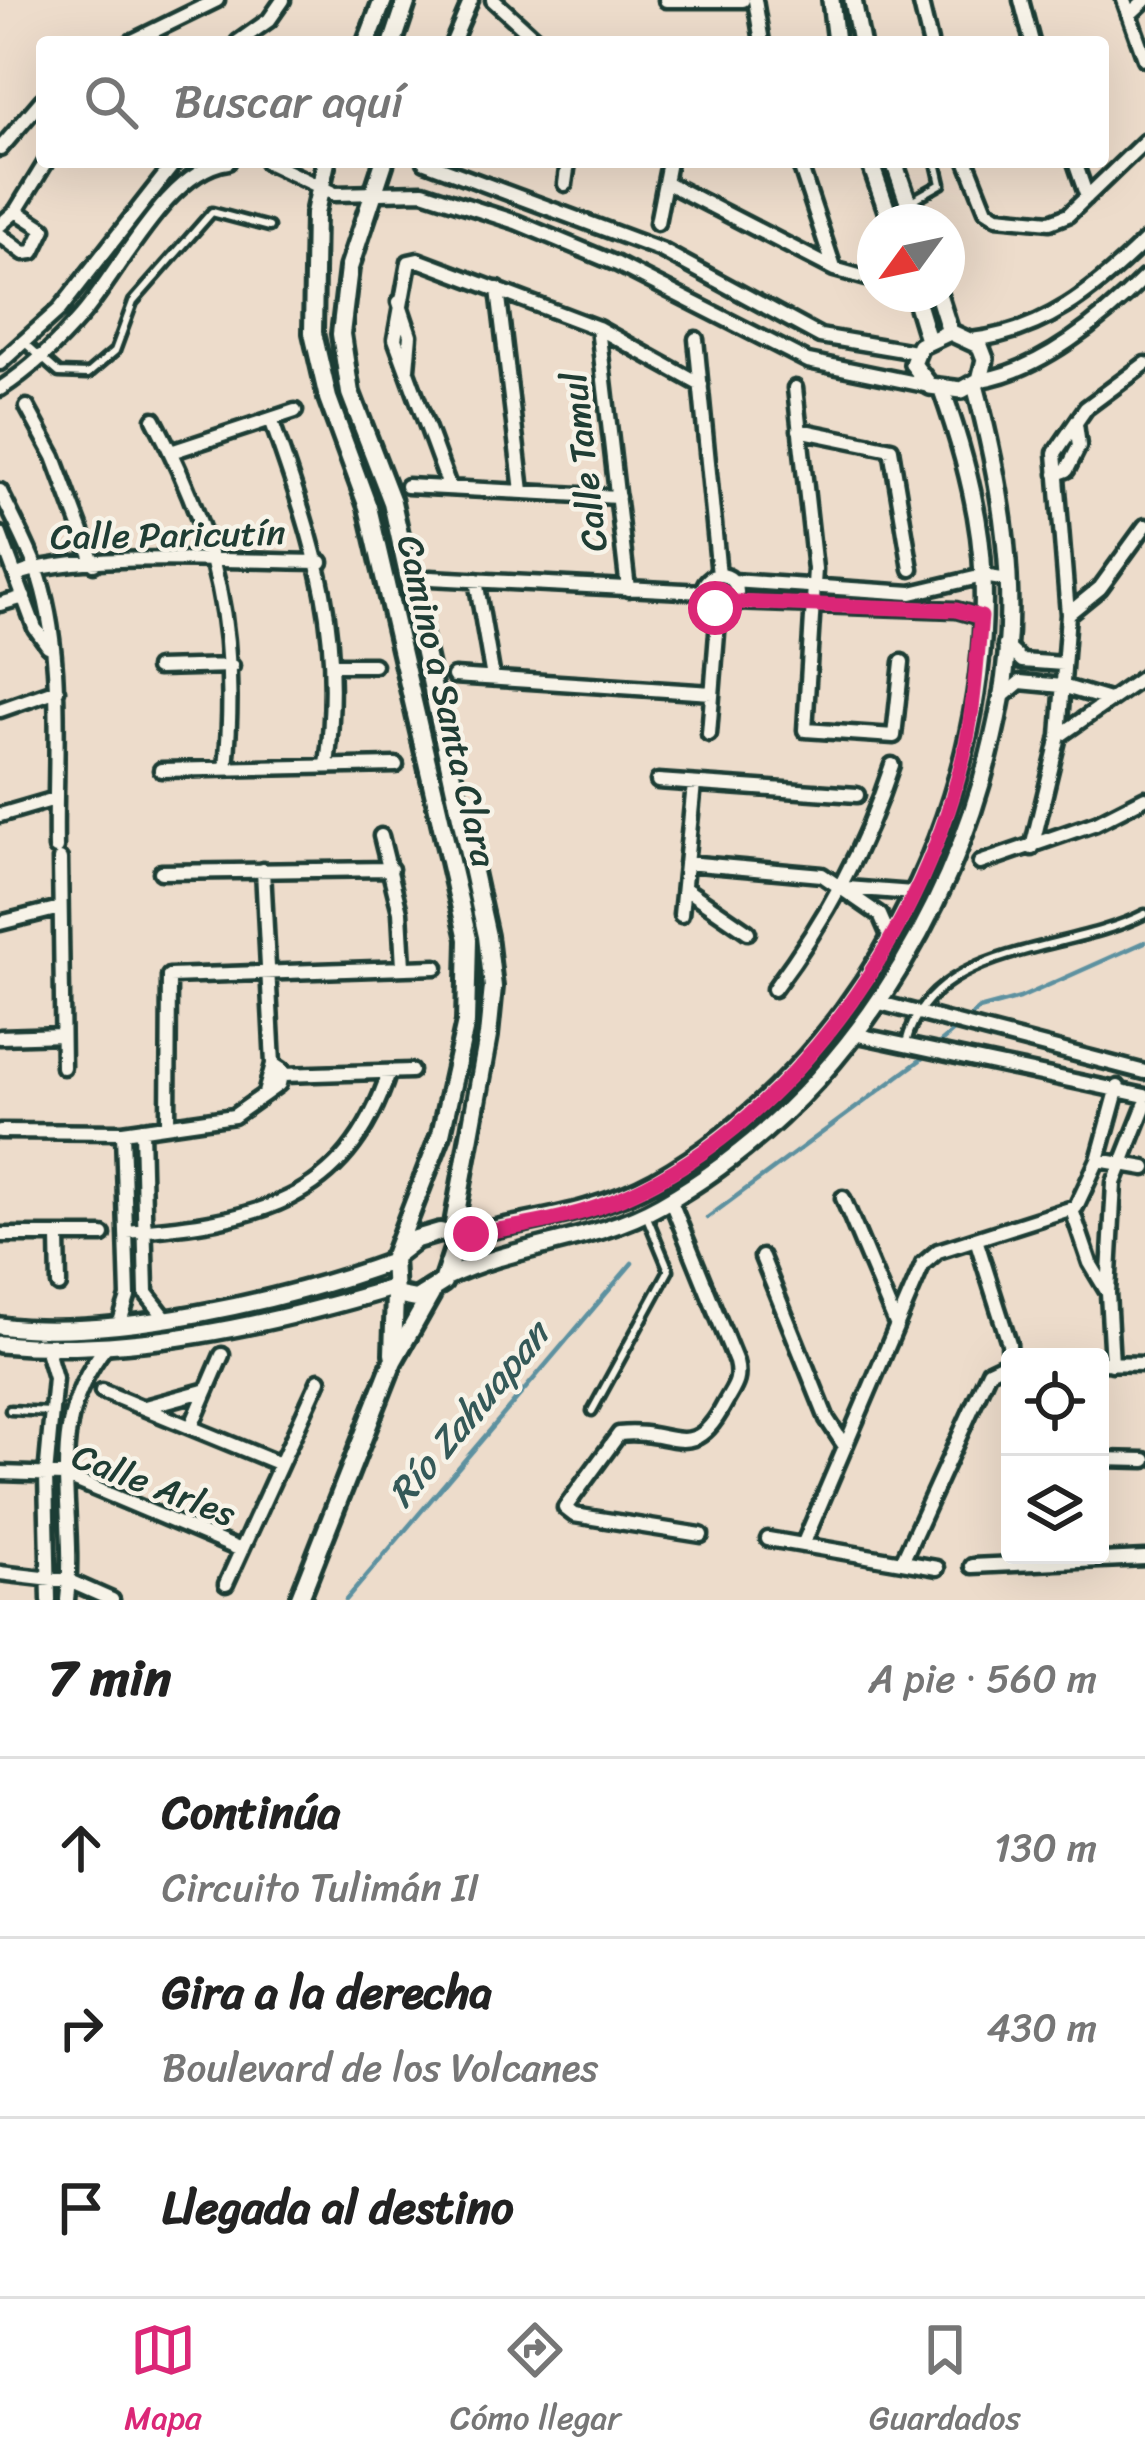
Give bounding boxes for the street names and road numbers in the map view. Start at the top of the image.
street label: Calle Tamul [541,368,627,555]
street label: Calle Paricutín [50,501,286,569]
street label: Camino a Santa Clara [378,529,517,874]
street label: Calle Arles [62,1424,246,1546]

